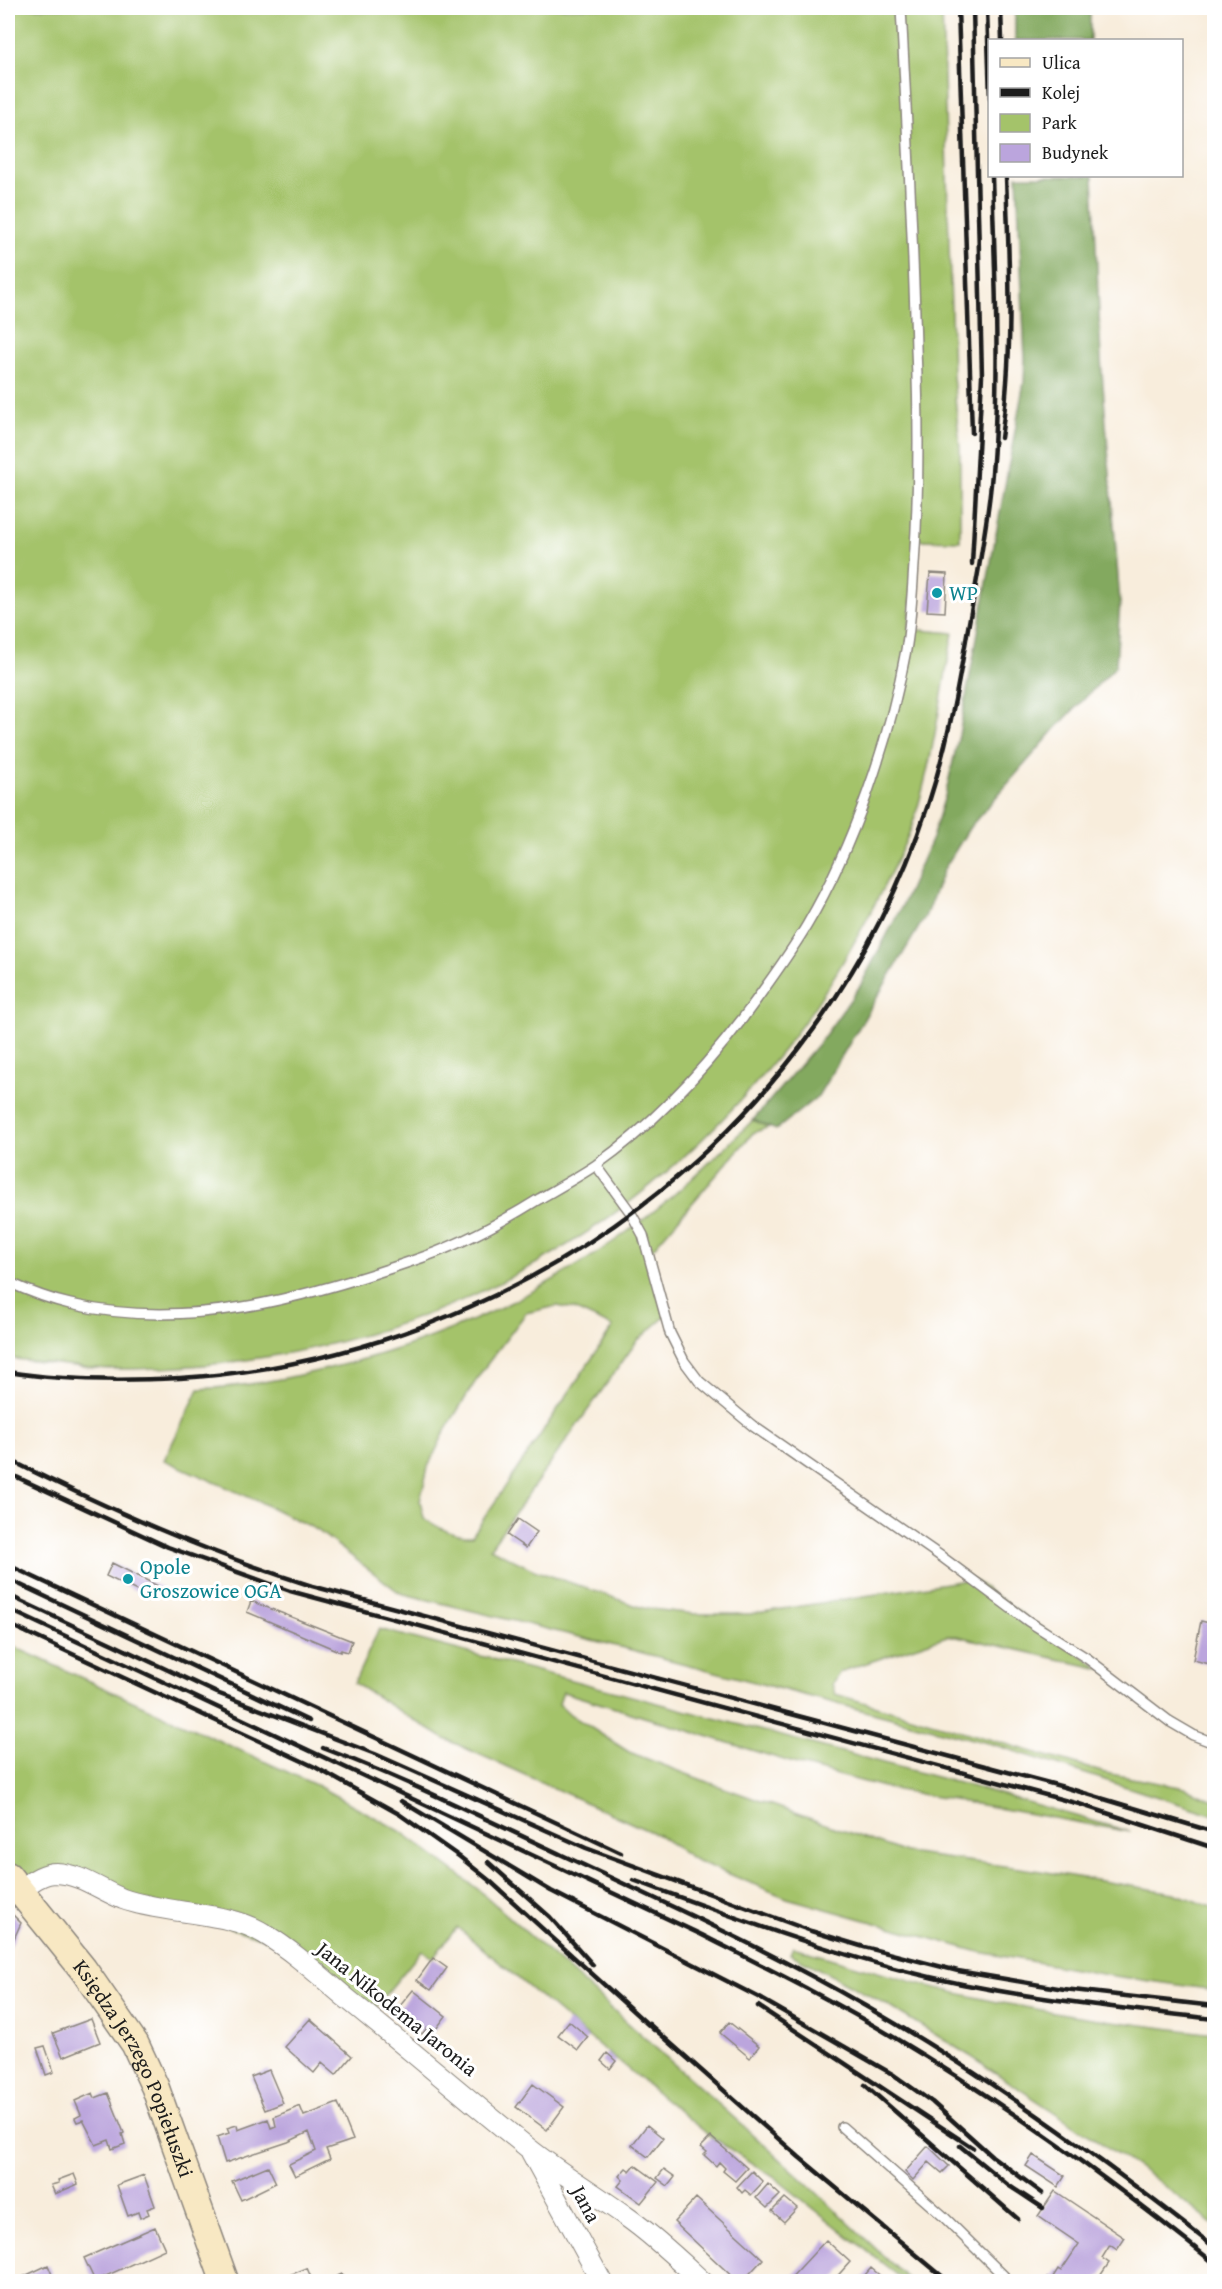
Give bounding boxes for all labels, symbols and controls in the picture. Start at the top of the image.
legend [988,39,1183,177]
text: Ulica [1042,49,1081,76]
text: Kolej [1042,79,1080,106]
text: Park [1042,109,1078,136]
text: Budynek [1042,139,1109,166]
place label: WP [949,577,978,608]
marker: WP [930,586,944,600]
place label: Opole Groszowice OGA [140,1551,282,1606]
marker: Opole Groszowice OGA [121,1572,135,1586]
street label: Jana Nikodema Jaronia [308,1932,485,2083]
street label: Księdza Jerzego Popiełuszki [66,1952,202,2182]
street label: Jana [562,2177,609,2228]

